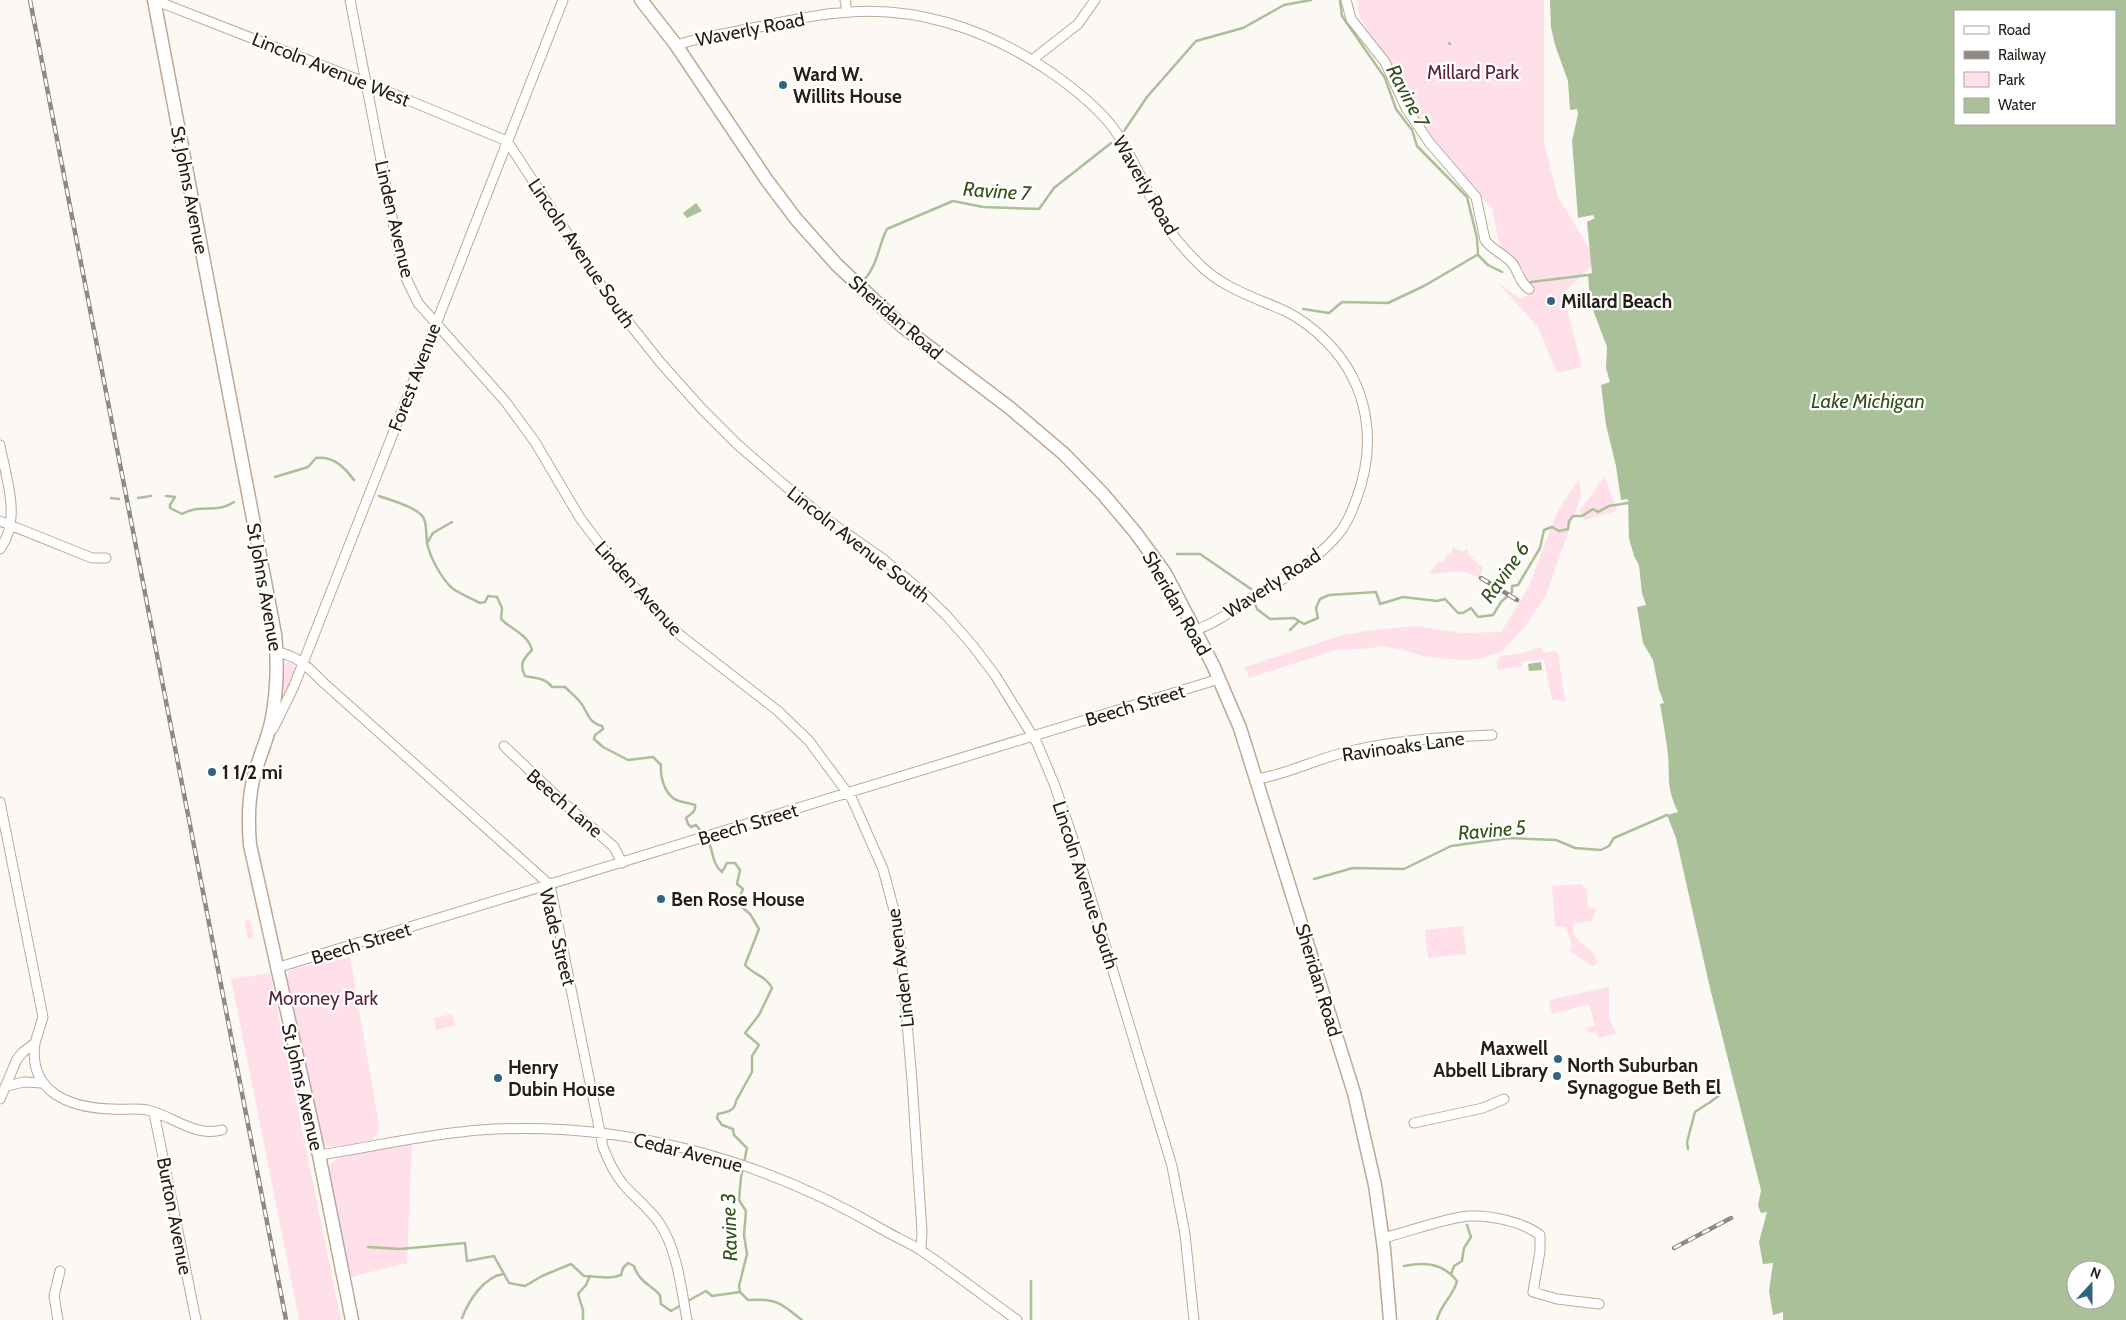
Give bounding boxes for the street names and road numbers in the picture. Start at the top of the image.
street label: Waverly Road [694,8,806,51]
street label: Lincoln Avenue West [249,27,414,112]
street label: St Johns Avenue [166,124,213,256]
street label: Waverly Road [1108,132,1183,239]
street label: Linden Avenue [370,158,419,280]
street label: Lincoln Avenue South [523,174,640,332]
street label: Sheridan Road [844,270,947,364]
street label: Forest Avenue [383,320,446,434]
street label: Lincoln Avenue South [783,481,935,607]
street label: St Johns Avenue [242,521,287,653]
street label: Linden Avenue [590,536,687,641]
street label: Waverly Road [1220,544,1325,623]
street label: Sheridan Road [1137,547,1216,660]
street label: Beech Street [1083,679,1188,732]
street label: Ravinoaks Lane [1340,726,1466,766]
street label: Beech Lane [522,764,608,843]
street label: Beech Street [696,798,801,851]
street label: Lincoln Avenue South [1048,798,1124,972]
street label: Wade Street [534,886,581,989]
street label: Linden Avenue [882,907,919,1029]
street label: Beech Street [309,917,414,970]
street label: Sheridan Road [1290,921,1347,1039]
street label: St Johns Avenue [277,1021,328,1153]
street label: Cedar Avenue [631,1128,745,1177]
street label: Burton Avenue [152,1155,197,1277]

